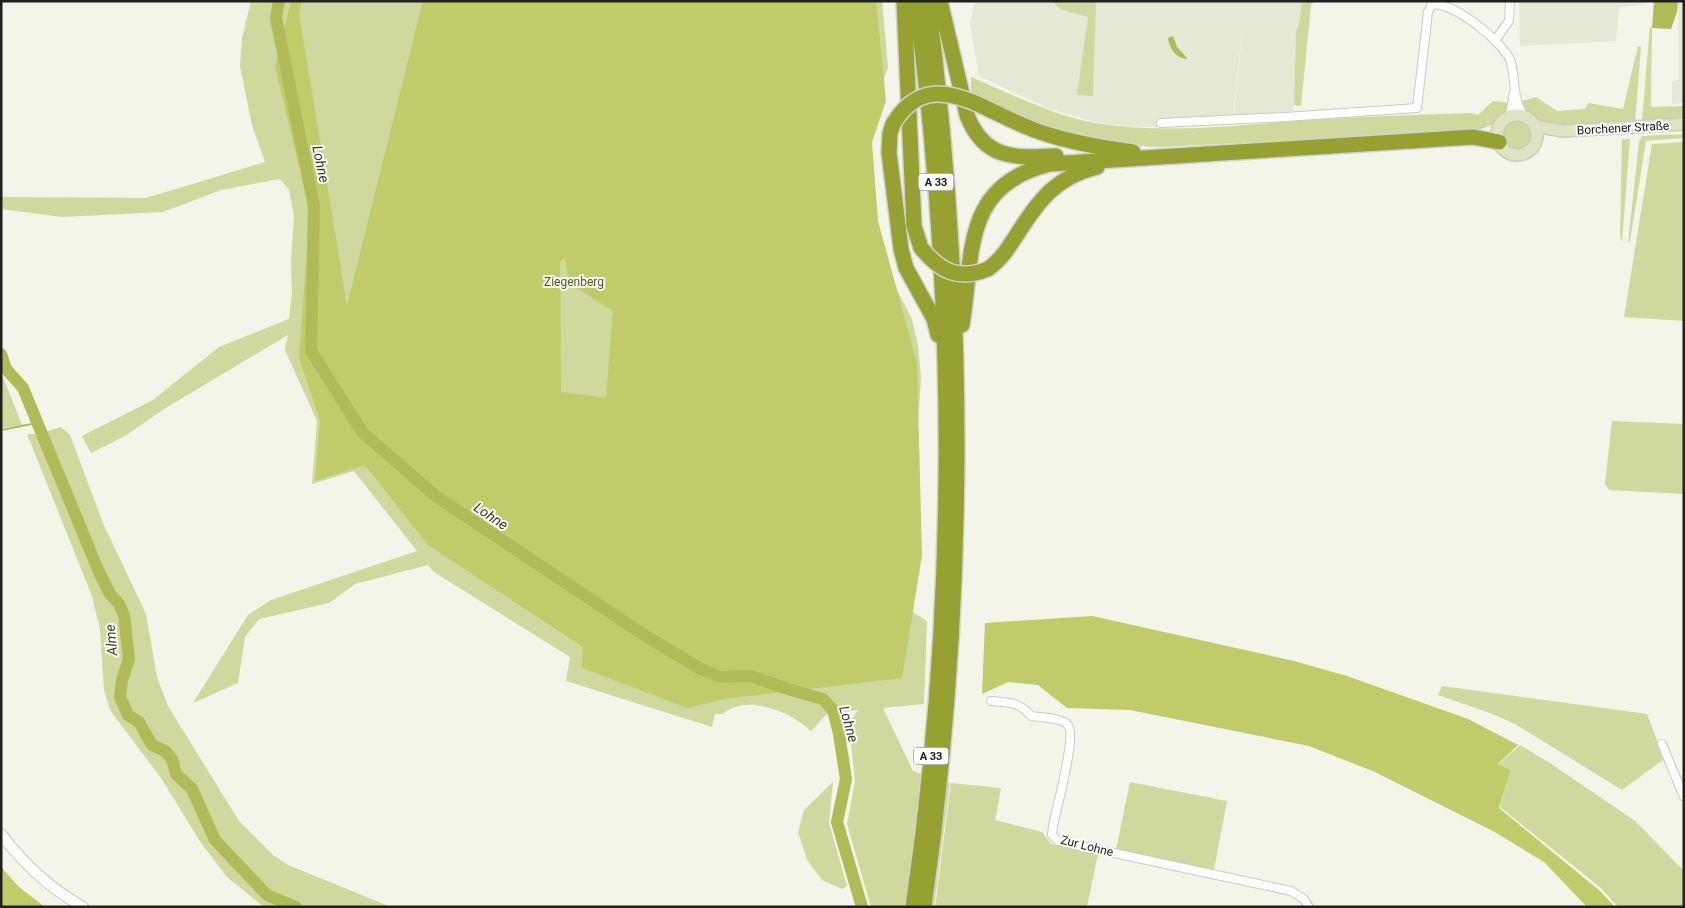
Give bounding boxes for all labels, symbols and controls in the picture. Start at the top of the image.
street label: Borchener Straße [1576,119,1670,137]
water label: Lohne [309,144,333,184]
road number: A 33 [918,173,954,190]
park label: Ziegenberg [544,275,604,289]
water label: Lohne [471,499,511,533]
water label: Alme [102,624,120,657]
water label: Lohne [836,704,862,744]
road number: A 33 [914,748,948,764]
street label: Zur Lohne [1059,833,1115,859]

